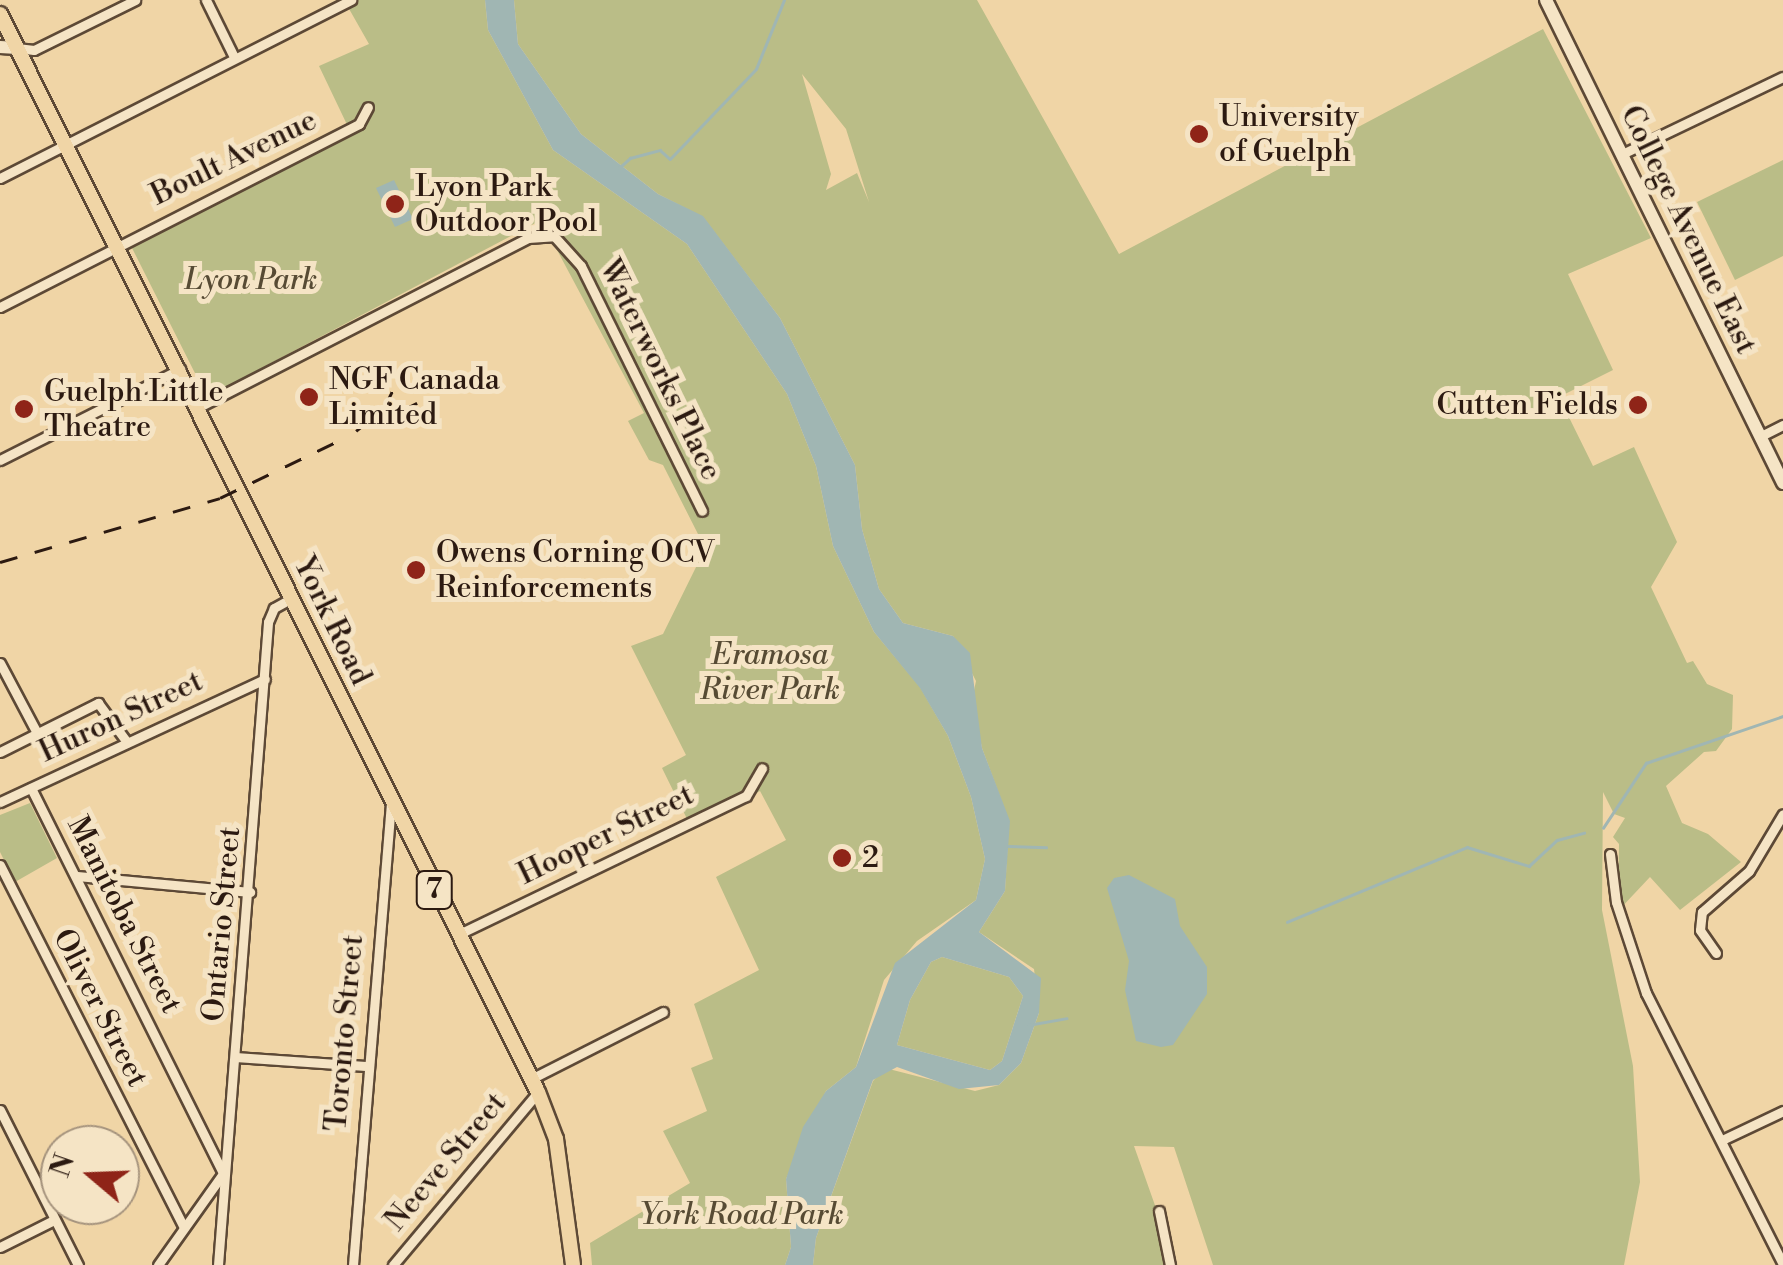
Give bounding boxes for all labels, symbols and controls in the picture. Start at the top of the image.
place label: University of Guelph [1219,99,1359,170]
street label: College Avenue East [1612,100,1764,360]
street label: Boult Avenue [145,102,323,214]
marker: University of Guelph [1188,123,1210,145]
place label: Lyon Park Outdoor Pool [415,169,597,240]
marker: Lyon Park Outdoor Pool [384,193,406,215]
street label: Waterworks Place [591,254,729,486]
park label: Lyon Park [185,262,317,298]
place label: NGF Canada Limited [329,362,500,432]
place label: Guelph Little Theatre [44,374,224,444]
marker: NGF Canada Limited [298,386,320,408]
place label: Cutten Fields [1437,387,1618,423]
marker: Cutten Fields [1627,394,1649,416]
marker: Guelph Little Theatre [13,398,35,420]
place label: Owens Corning OCV Reinforcements [436,535,715,606]
street label: York Road [286,551,378,691]
marker: Owens Corning OCV Reinforcements [405,559,427,581]
park label: Eramosa River Park [700,637,840,708]
street label: Huron Street [34,663,208,771]
street label: Hooper Street [512,777,700,893]
street label: Manitoba Street [59,811,189,1019]
street label: Ontario Street [196,825,248,1023]
place label: 2 [862,840,879,876]
marker: 2 [831,847,853,869]
road number: 7 [414,867,454,913]
street label: Oliver Street [45,923,155,1093]
street label: Toronto Street [318,933,372,1133]
street label: Neeve Street [378,1086,514,1238]
north arrow [40,1125,140,1225]
text: N [43,1150,83,1182]
park label: York Road Park [640,1197,844,1233]

